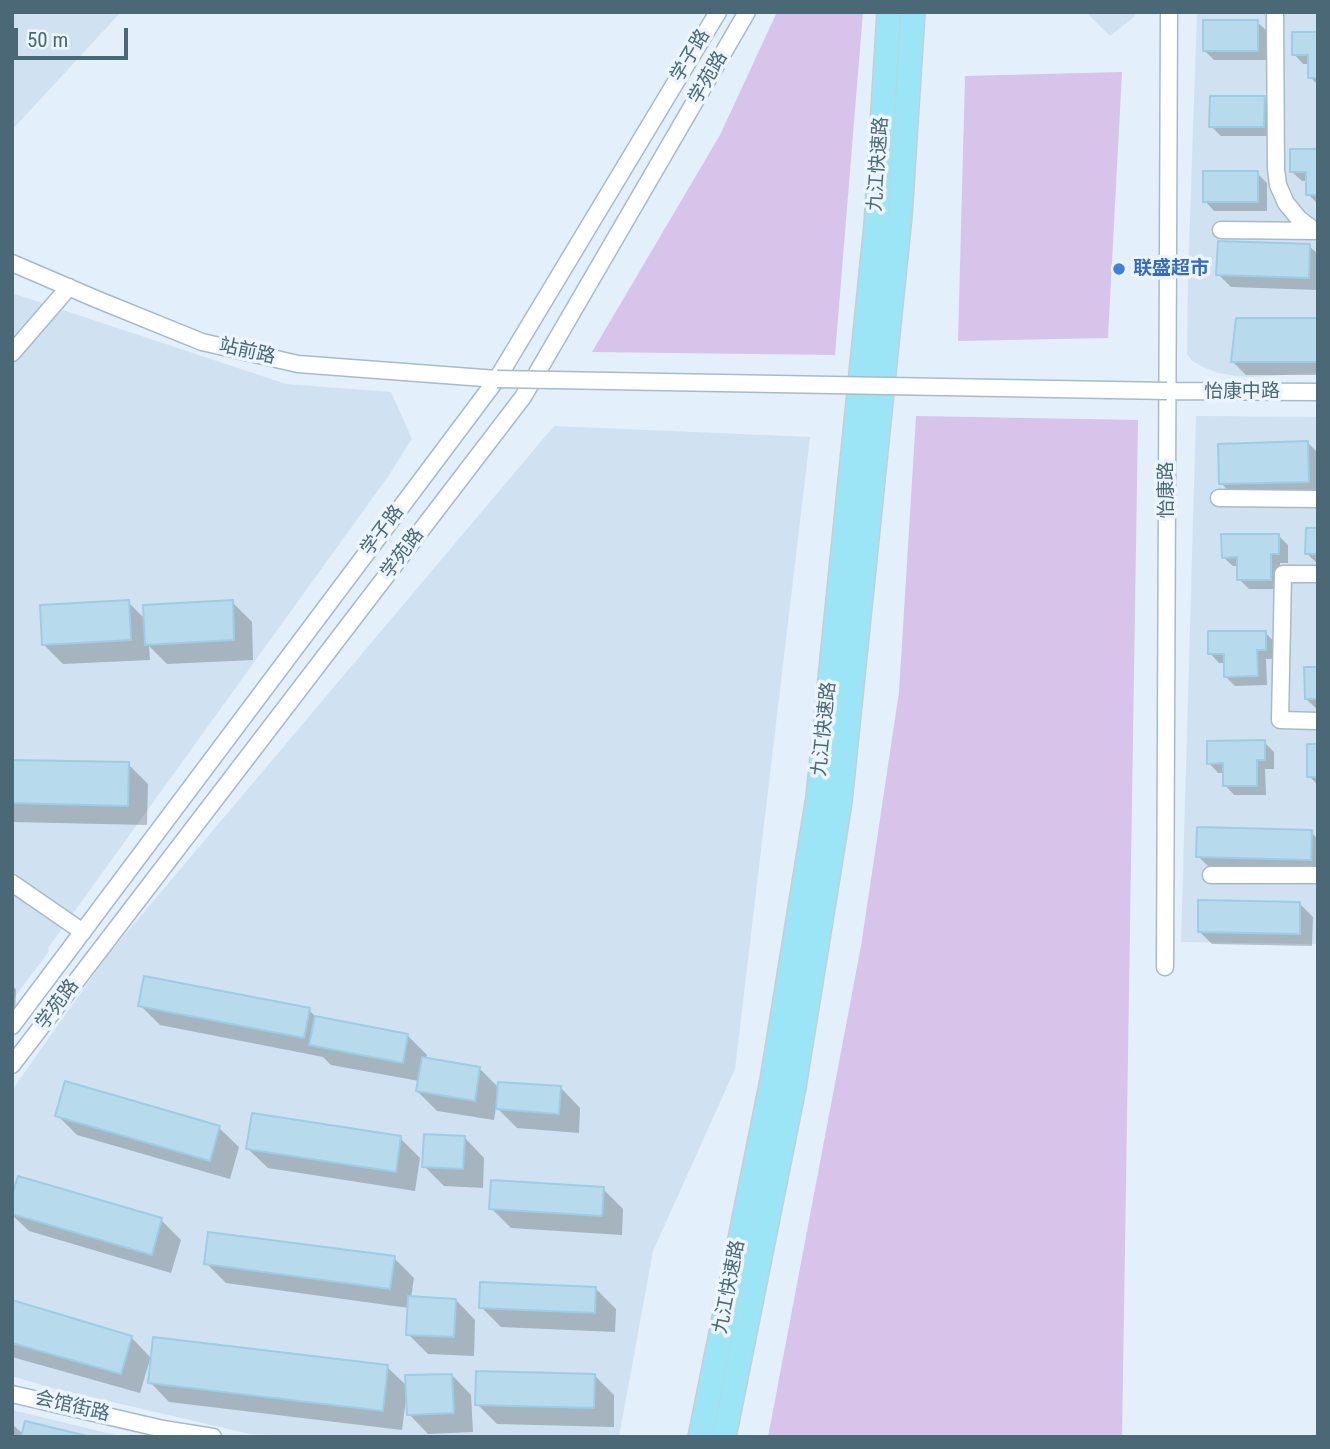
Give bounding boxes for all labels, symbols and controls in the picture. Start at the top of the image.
scale bar [18,14,131,58]
street label: 学子路 [667,26,715,86]
text: 50 m [27,28,68,52]
street label: 学苑路 [685,48,733,108]
street label: 九江快速路 [864,116,894,212]
place label: 联盛超市 [1133,258,1209,280]
marker: 联盛超市 [1111,261,1127,277]
street label: 站前路 [217,334,277,370]
street label: 怡康中路 [1204,381,1280,403]
street label: 怡康路 [1156,462,1178,518]
street label: 学子路 [357,501,409,561]
street label: 学苑路 [377,524,429,584]
street label: 九江快速路 [809,681,841,777]
street label: 学苑路 [32,975,84,1035]
street label: 九江快速路 [710,1238,750,1336]
street label: 会馆街路 [32,1387,112,1427]

